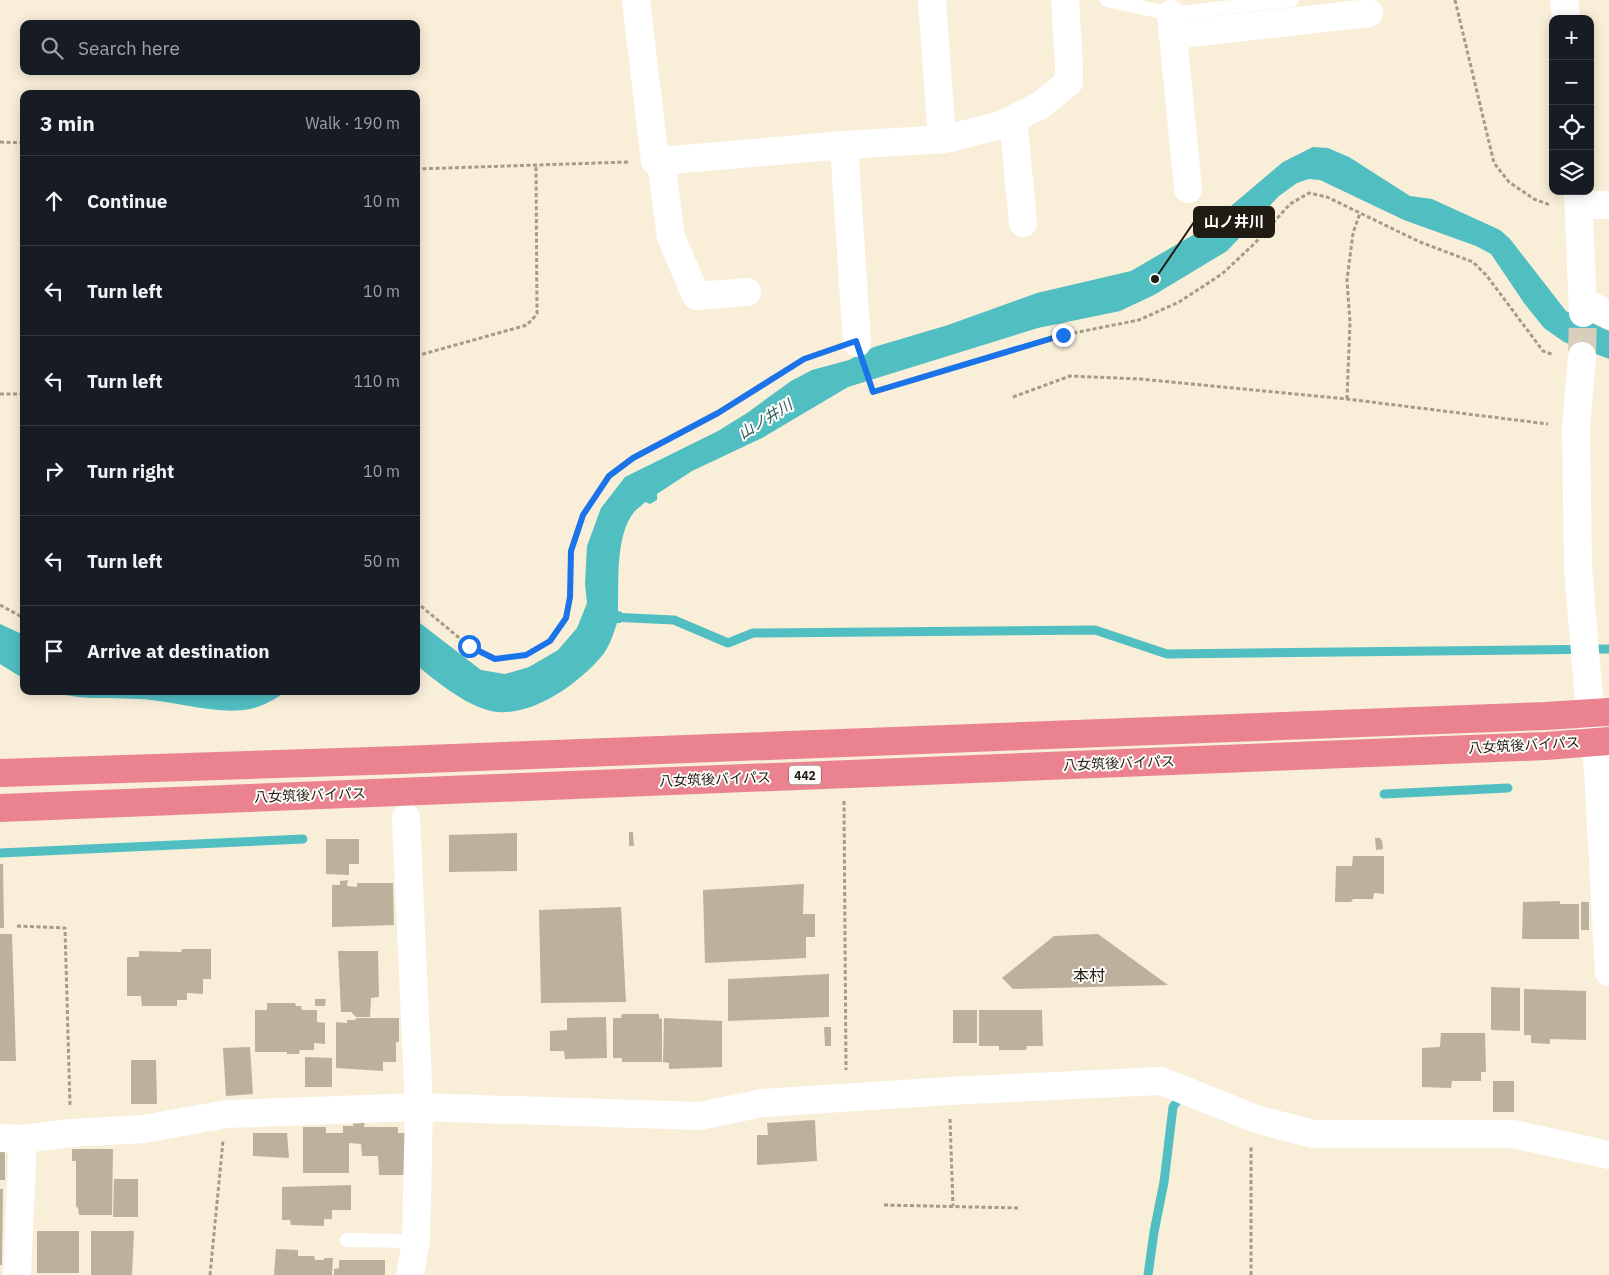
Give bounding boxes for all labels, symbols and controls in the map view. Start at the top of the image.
map controls [1549,15,1594,195]
button: + [1549,15,1594,60]
search box [20,20,420,75]
icon: search [38,34,66,62]
text: Search here [78,36,180,60]
button: − [1549,60,1594,105]
button: locate [1549,105,1594,150]
text: 3 min [40,109,95,137]
text: Walk · 190 m [305,113,400,133]
button: layers [1549,150,1594,195]
icon: ahead [40,187,68,215]
text: Continue [87,189,167,213]
text: 10 m [363,191,400,211]
callout: 山ノ井川 [1194,207,1274,237]
text: 山ノ井川 [1204,212,1264,231]
icon: left [40,277,68,305]
text: Turn left [87,279,163,303]
text: 10 m [363,281,400,301]
route end [1052,324,1075,347]
icon: left [40,367,68,395]
text: Turn left [87,369,163,393]
text: 110 m [353,371,400,391]
water label: 山ノ井川 [735,394,797,443]
icon: right [40,457,68,485]
text: Turn right [87,459,174,483]
text: 10 m [363,461,400,481]
icon: left [40,547,68,575]
text: Turn left [87,549,163,573]
text: 50 m [363,551,400,571]
route start [458,635,481,658]
icon: arrive [40,637,68,665]
text: Arrive at destination [87,639,270,663]
street label: 八女筑後バイパス [1468,733,1580,757]
street label: 八女筑後バイパス [1063,752,1175,774]
road number: 442 [789,766,821,784]
street label: 八女筑後バイパス [659,768,771,790]
street label: 八女筑後バイパス [254,784,366,806]
district label: 本村 [1073,965,1105,985]

